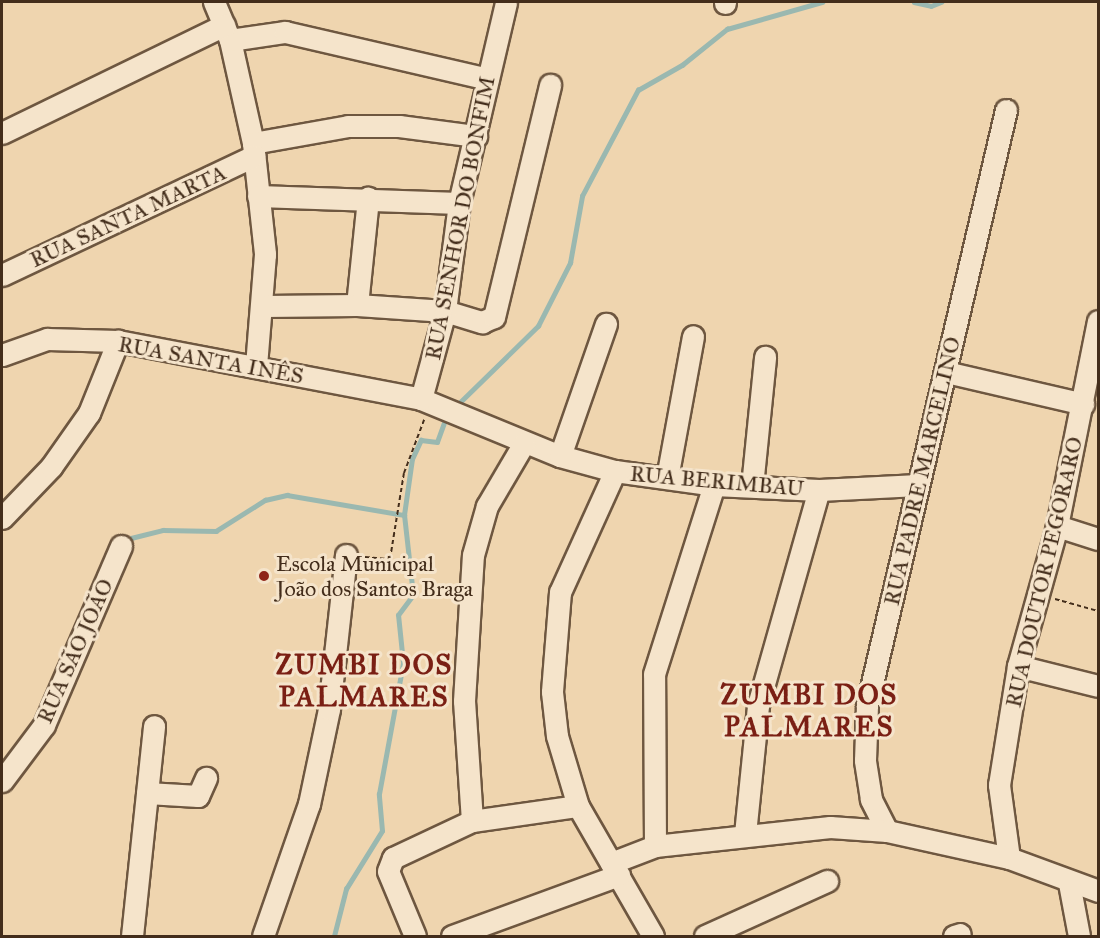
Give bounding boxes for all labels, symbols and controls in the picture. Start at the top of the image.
street label: RUA SENHOR DO BONFIM [420,74,500,362]
street label: RUA SANTA MARTA [26,159,230,273]
street label: RUA SANTA INÊS [116,331,306,389]
street label: RUA PADRE MARCELINO [878,334,966,608]
street label: RUA DOUTOR PEGORARO [1000,434,1088,710]
street label: RUA BERIMBAU [629,460,805,502]
place label: Escola Municipal João dos Santos Braga [276,550,473,602]
marker: Escola Municipal João dos Santos Braga [257,569,271,583]
street label: RUA SÃO JOÃO [31,575,119,727]
district label: ZUMBI DOS PALMARES [275,648,453,714]
district label: ZUMBI DOS PALMARES [720,678,898,744]

